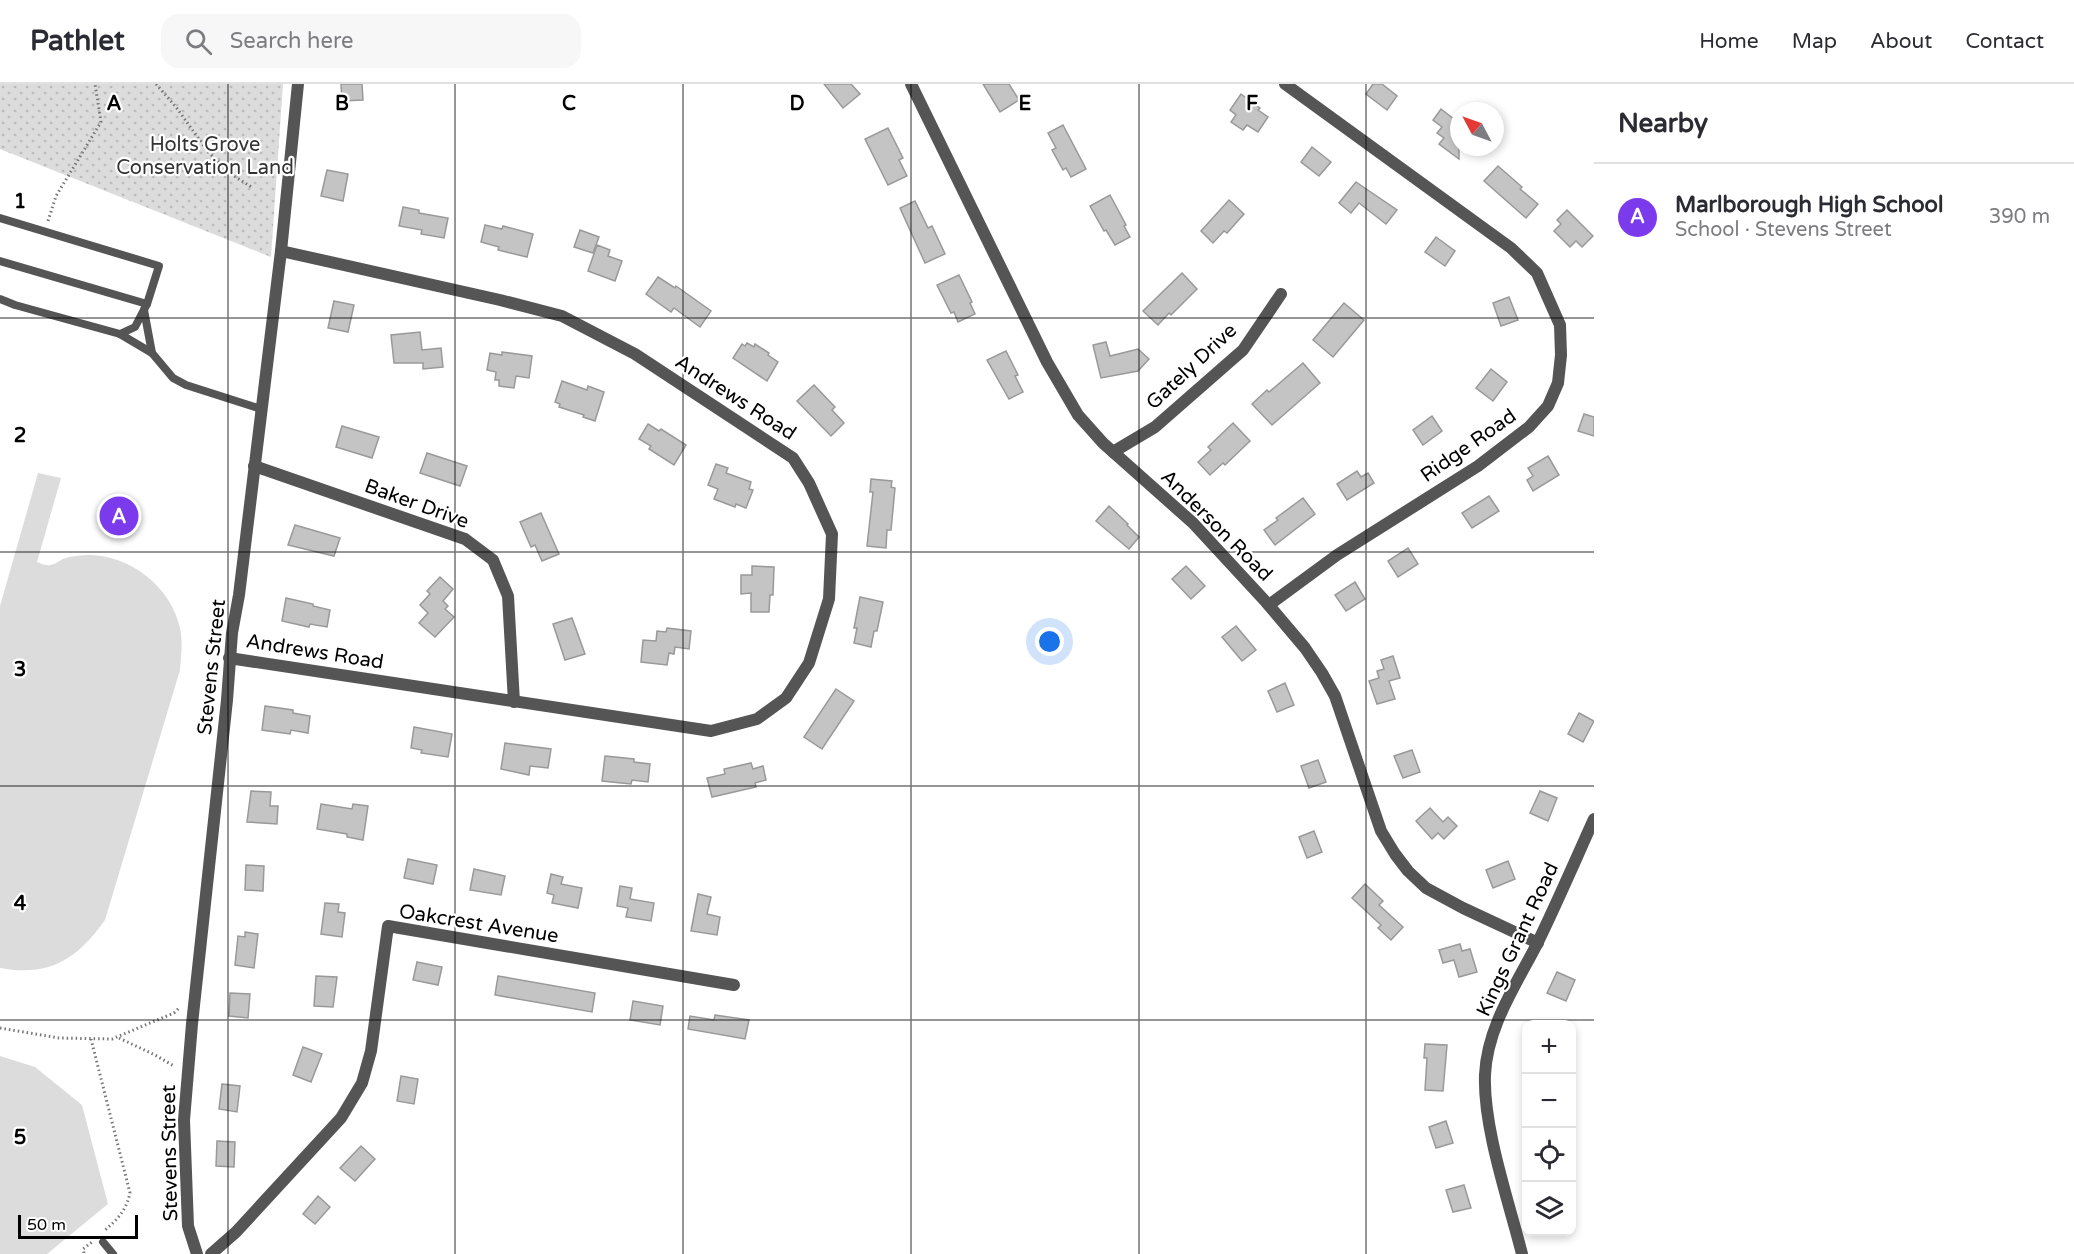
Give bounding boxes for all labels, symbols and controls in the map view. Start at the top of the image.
search box [161,14,581,68]
text: Pathlet [30,24,125,58]
icon: search [182,25,215,58]
text: Search here [230,28,353,54]
text: Home [1699,29,1759,54]
text: Map [1792,29,1837,54]
text: About [1870,29,1932,54]
text: Contact [1965,29,2044,54]
text: A [107,92,122,116]
text: B [335,92,349,116]
text: C [562,92,576,116]
text: D [789,92,805,116]
text: E [1019,92,1032,116]
text: F [1246,92,1258,116]
north arrow [1450,102,1504,156]
text: Nearby [1618,108,1708,139]
park label: Holts Grove Conservation Land [116,133,294,180]
text: 1 [14,190,26,214]
text: Marlborough High School [1675,192,1943,218]
text: A [1630,205,1645,229]
text: 390 m [1989,205,2050,229]
text: School · Stevens Street [1675,218,1892,242]
street label: Gately Drive [1141,319,1242,415]
street label: Andrews Road [671,350,800,446]
street label: Ridge Road [1416,404,1521,488]
text: 2 [14,424,26,448]
street label: Anderson Road [1155,465,1277,587]
street label: Baker Drive [361,474,472,534]
pin: A [100,494,138,538]
street label: Stevens Street [193,598,231,736]
your location [1035,627,1064,656]
street label: Andrews Road [244,629,385,675]
text: 3 [14,658,26,682]
street label: Kings Grant Road [1472,859,1564,1020]
text: 4 [14,892,27,916]
street label: Oakcrest Avenue [397,900,560,948]
map controls [1522,1020,1576,1236]
button: + [1522,1020,1576,1074]
button: − [1522,1074,1576,1128]
street label: Stevens Street [157,1084,183,1221]
text: 5 [14,1126,26,1150]
button: locate [1522,1128,1576,1182]
button: layers [1522,1182,1576,1236]
scale bar [18,1212,138,1240]
text: 50 m [27,1215,66,1235]

